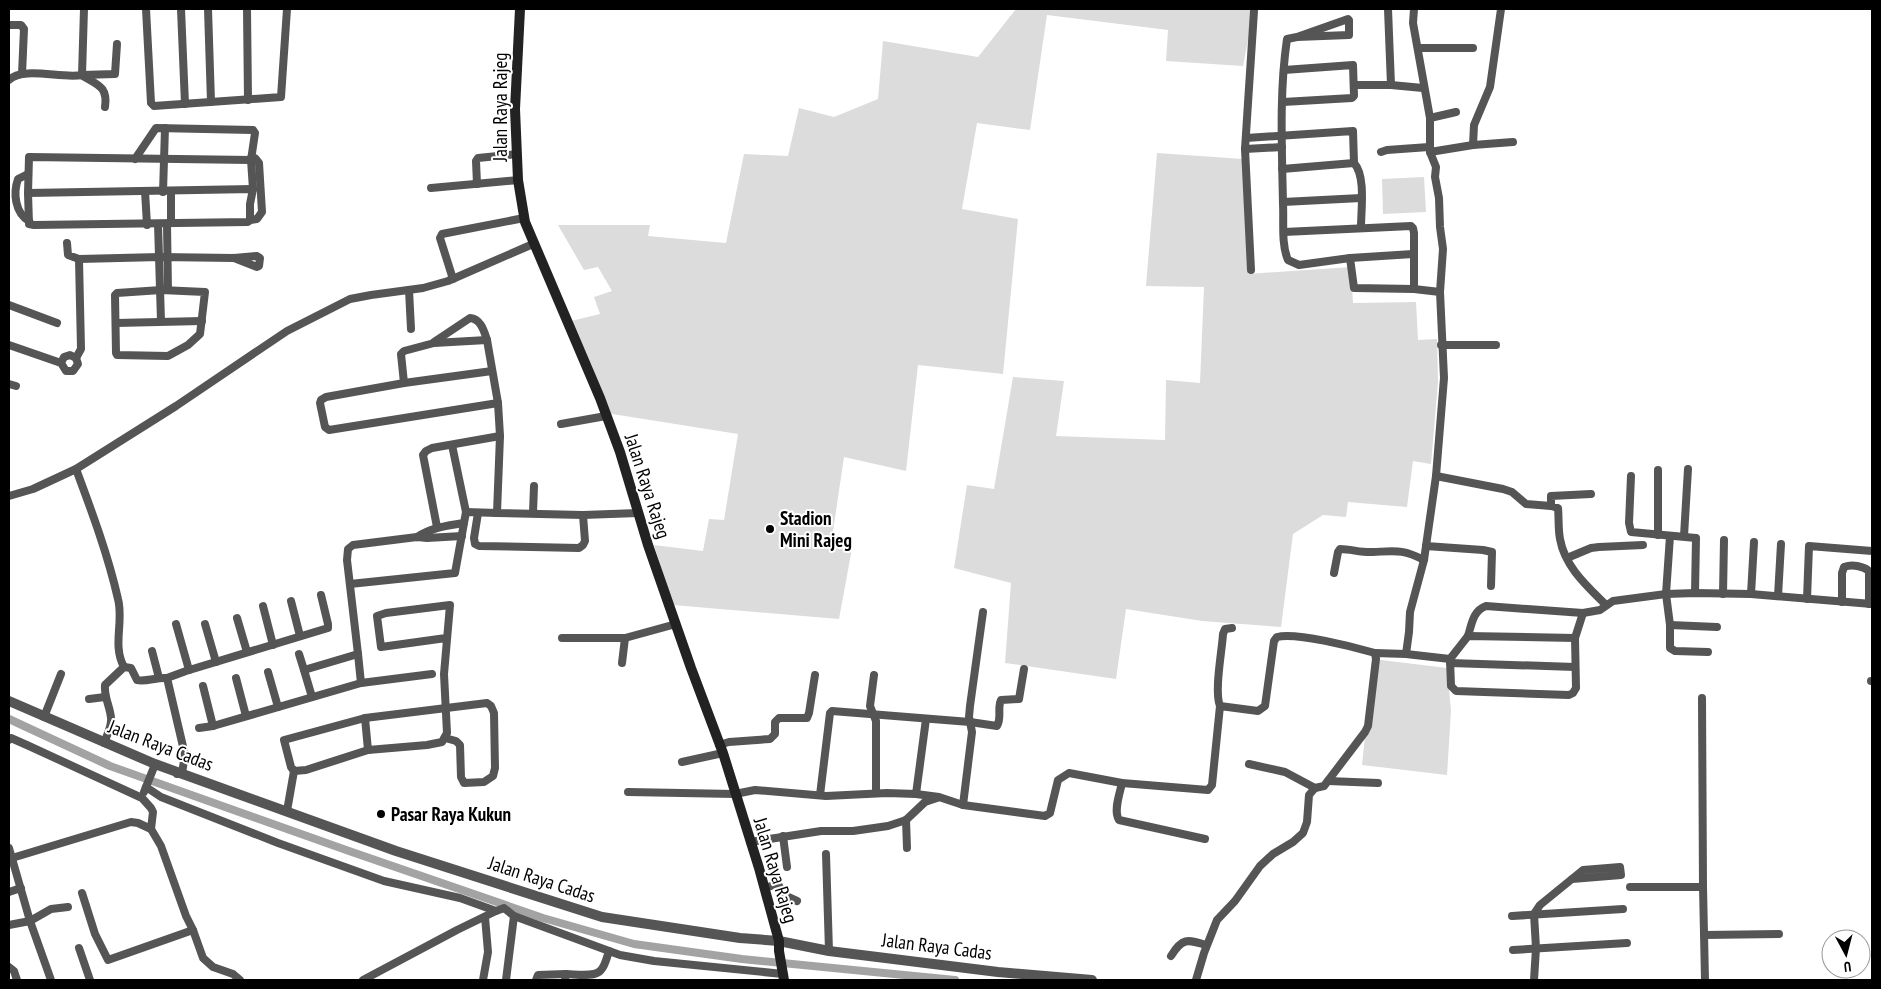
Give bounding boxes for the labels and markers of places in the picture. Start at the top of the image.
place label: Stadion Mini Rajeg [780,506,852,552]
marker: Stadion Mini Rajeg [764,523,776,535]
place label: Pasar Raya Kukun [391,802,511,826]
marker: Pasar Raya Kukun [375,808,387,820]

